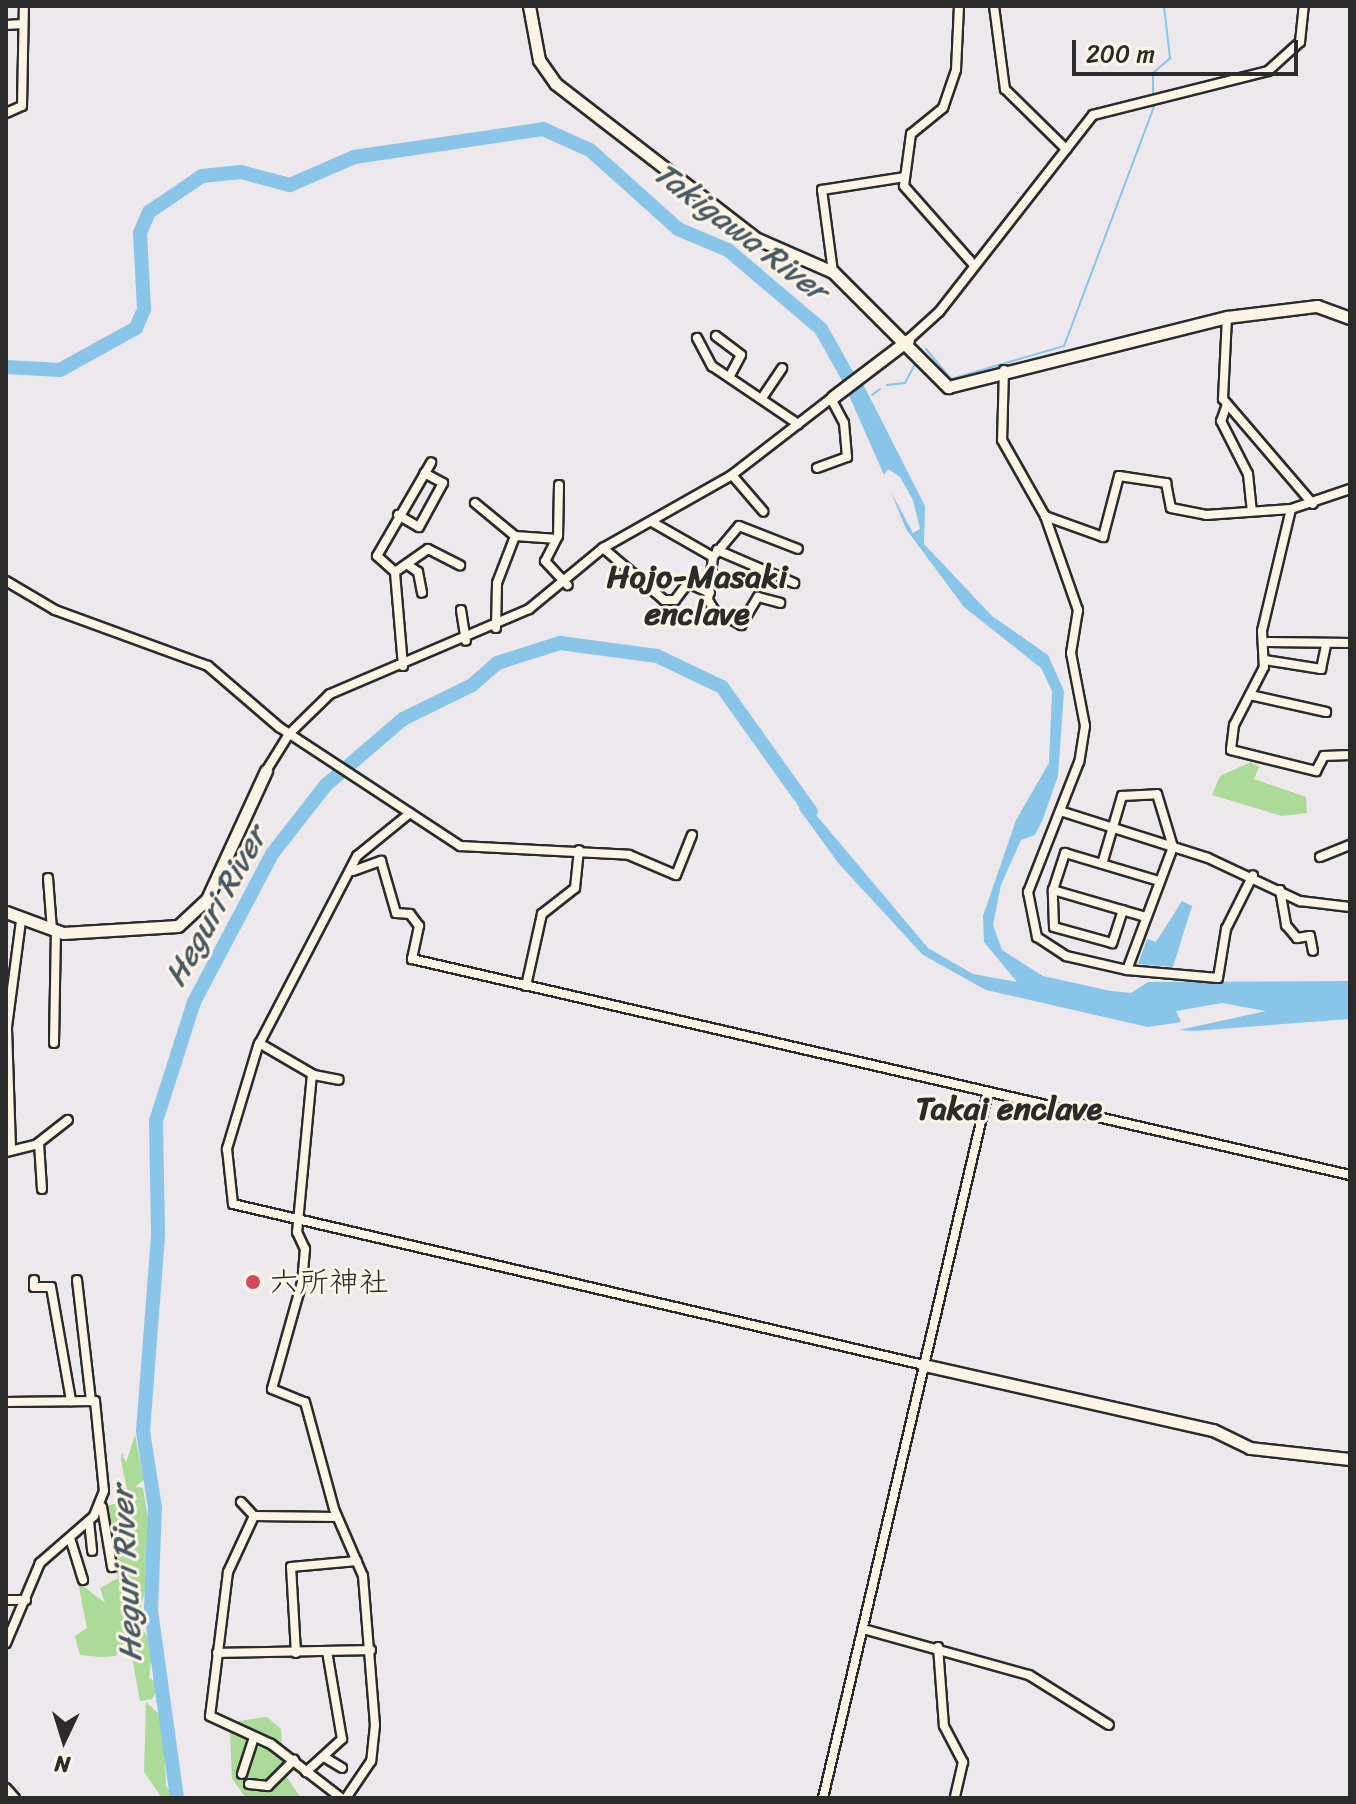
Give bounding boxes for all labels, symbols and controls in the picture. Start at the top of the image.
scale bar [1076,24,1302,74]
text: 200 m [1086,33,1155,75]
water label: Takigawa River [645,154,835,310]
district label: Hojo-Masaki enclave [607,559,787,634]
water label: Heguri River [157,821,275,993]
district label: Takai enclave [916,1090,1102,1128]
place label: 六所神社 [269,1264,389,1300]
marker: 六所神社 [244,1273,262,1291]
water label: Heguri River [103,1485,151,1663]
north arrow [24,1700,104,1780]
text: N [53,1744,71,1784]

